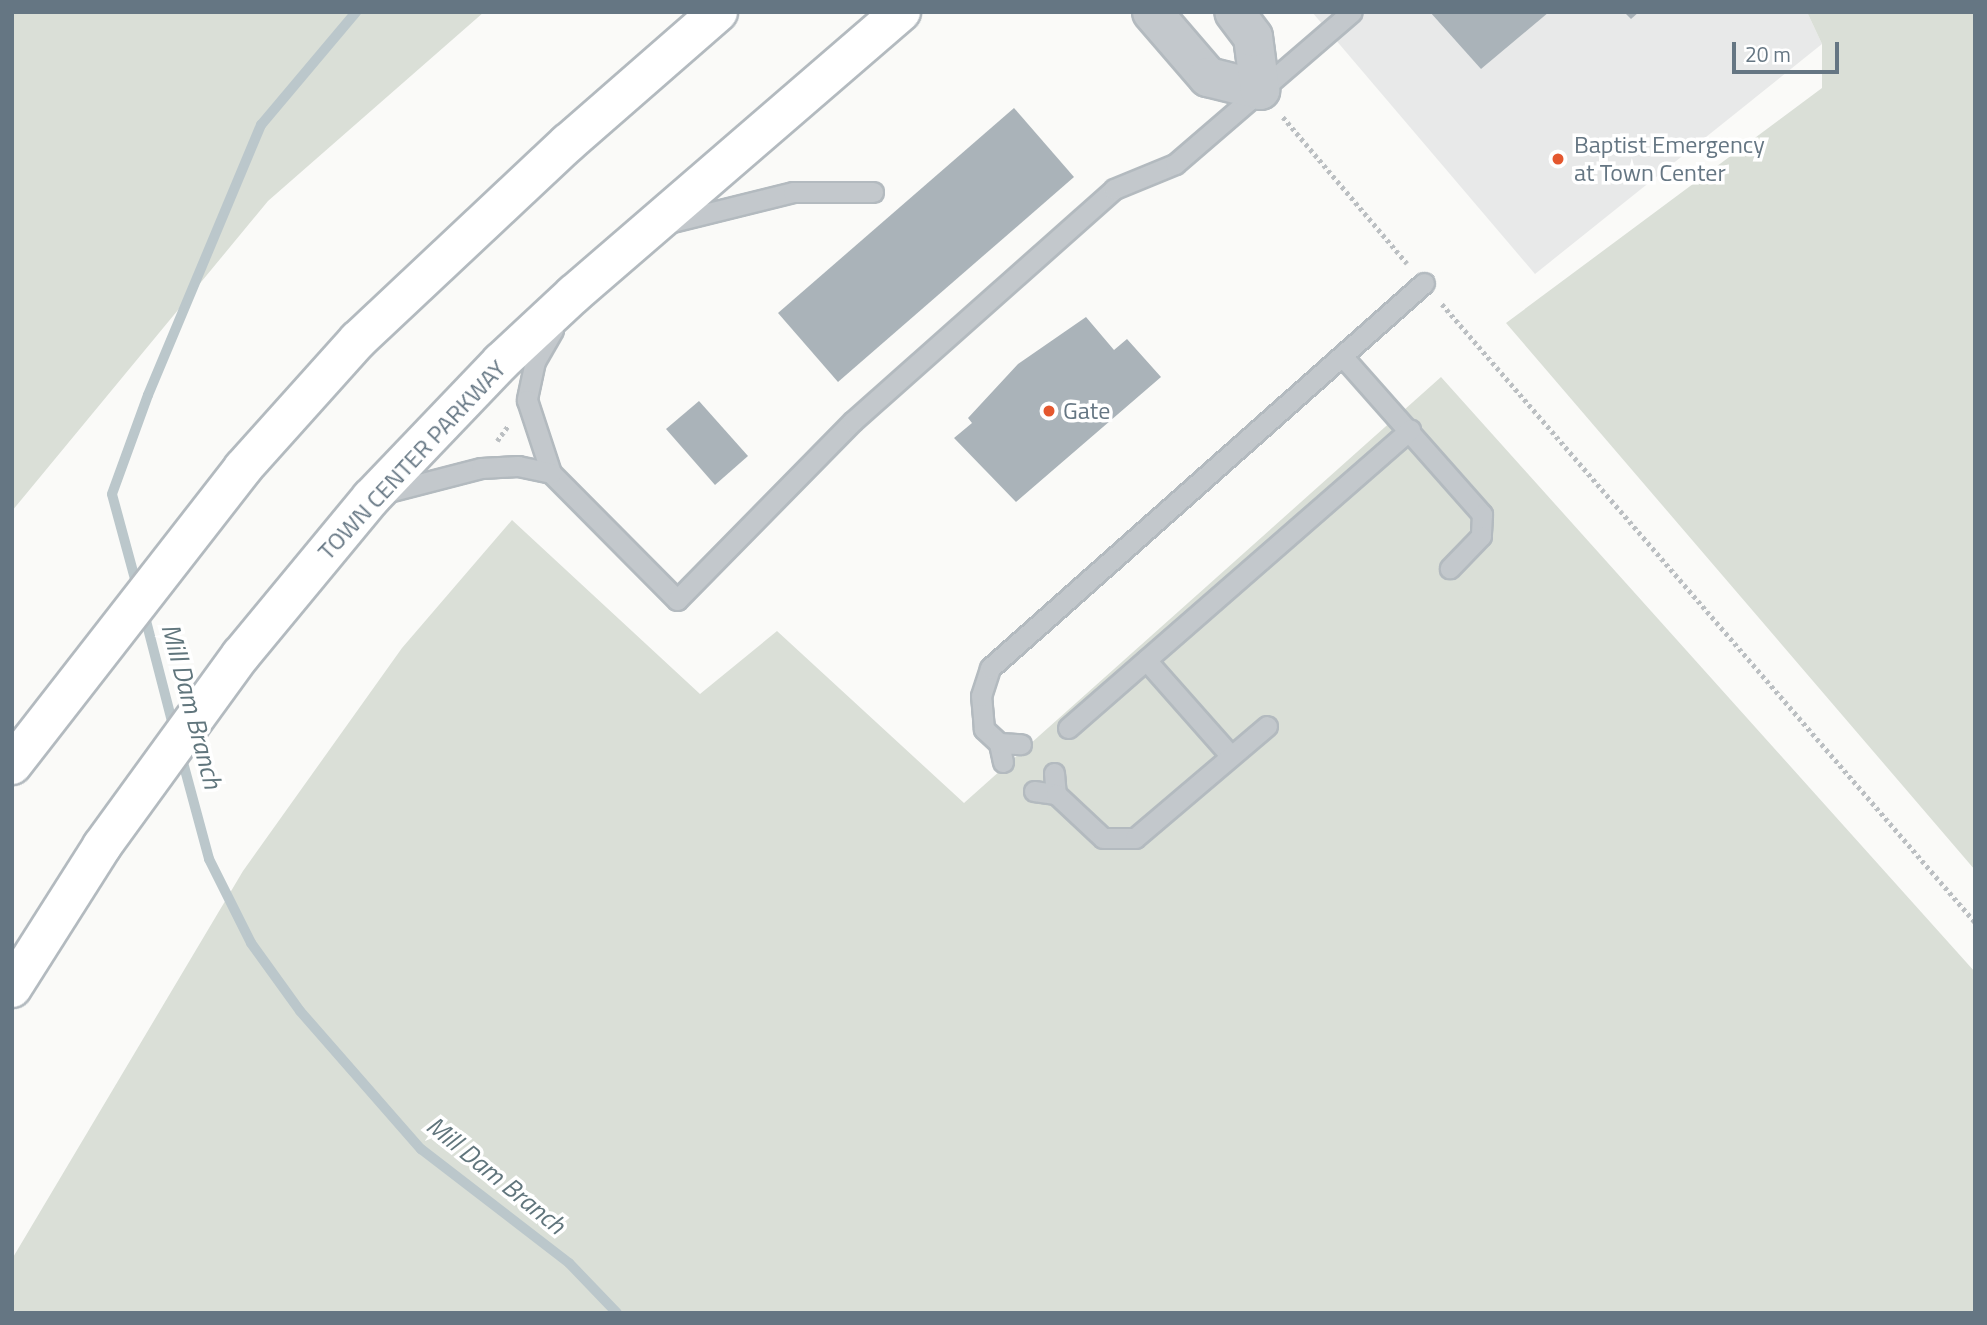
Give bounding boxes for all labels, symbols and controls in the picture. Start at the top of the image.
scale bar [1735,28,1842,72]
text: 20 m [1745,38,1791,70]
place label: Baptist Emergency at Town Center [1574,131,1765,187]
marker: Baptist Emergency at Town Center [1548,149,1568,169]
street label: TOWN CENTER PARKWAY [312,354,512,566]
place label: Gate [1063,397,1110,425]
marker: Gate [1041,403,1057,419]
water label: Mill Dam Branch [155,620,229,792]
water label: Mill Dam Branch [420,1110,572,1240]

